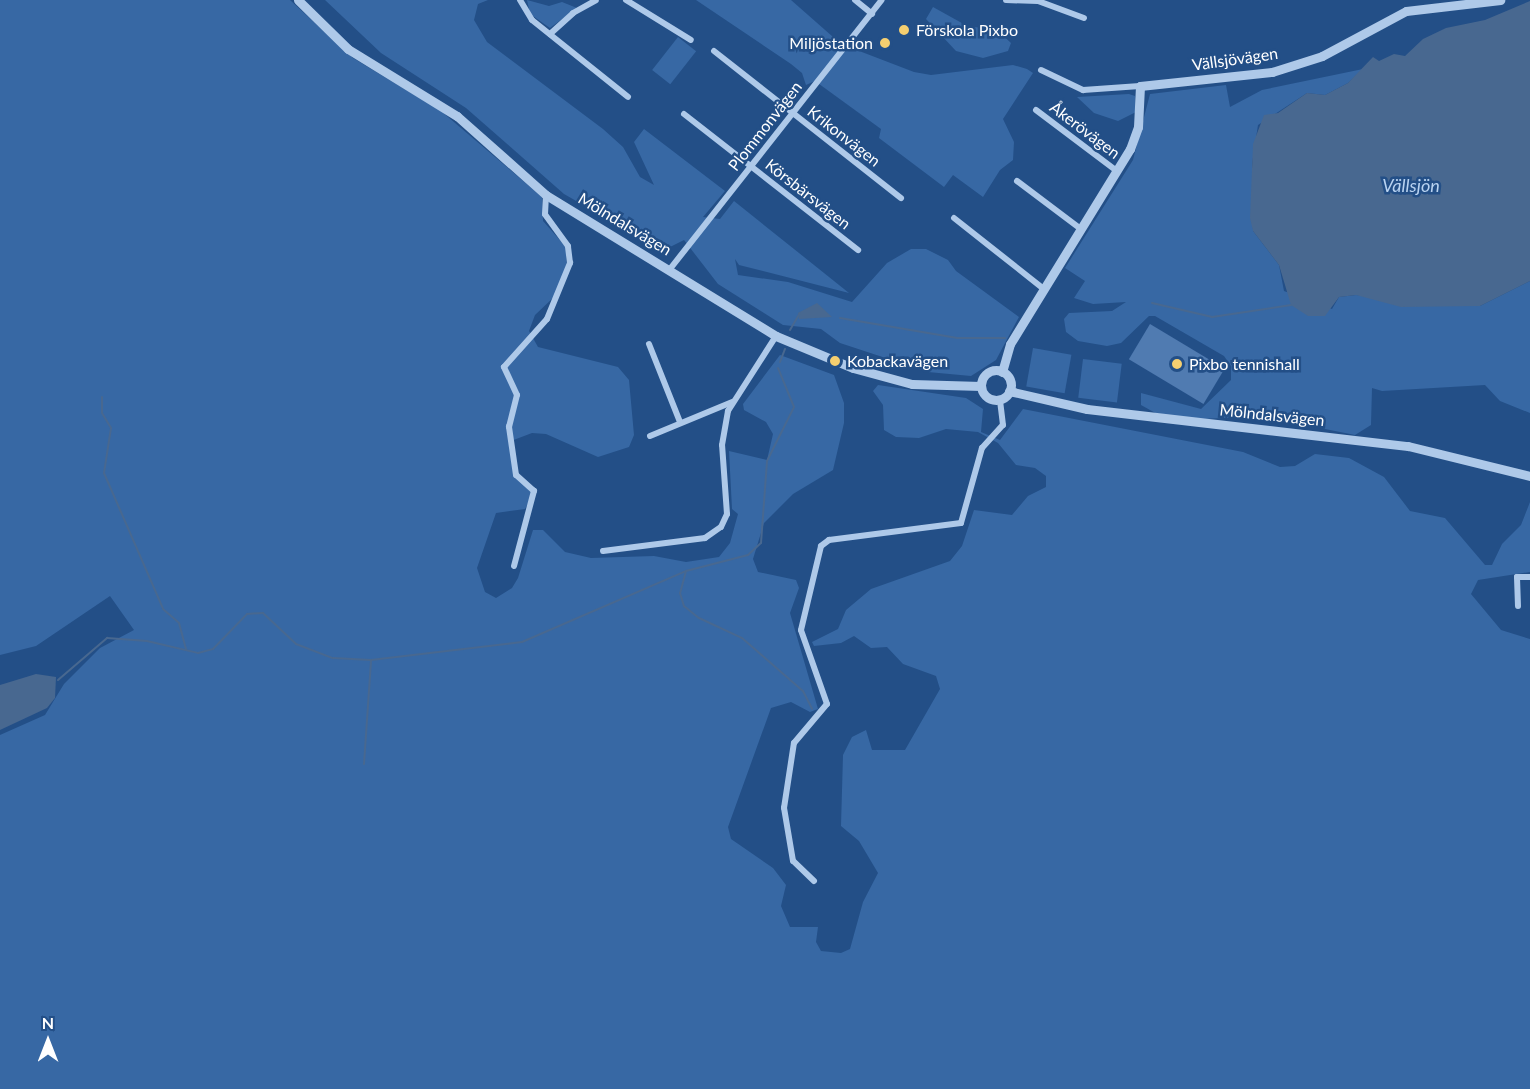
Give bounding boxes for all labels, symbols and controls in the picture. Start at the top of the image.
place label: Förskola Pixbo [916,20,1018,40]
marker: Förskola Pixbo [897,23,911,37]
place label: Miljöstation [789,33,873,53]
marker: Miljöstation [878,36,892,50]
street label: Vällsjövägen [1191,43,1279,75]
street label: Plommonvägen [724,77,806,175]
street label: Åkerövägen [1046,97,1124,163]
street label: Krikonvägen [804,102,884,170]
street label: Körsbärsvägen [762,155,854,233]
water label: Vällsjön [1382,174,1440,196]
street label: Mölndalsvägen [575,189,675,259]
place label: Kobackavägen [847,351,948,371]
marker: Kobackavägen [828,354,842,368]
place label: Pixbo tennishall [1189,354,1300,374]
marker: Pixbo tennishall [1170,357,1184,371]
street label: Mölndalsvägen [1219,400,1325,430]
north arrow [18,1011,78,1071]
text: N [42,1013,54,1032]

